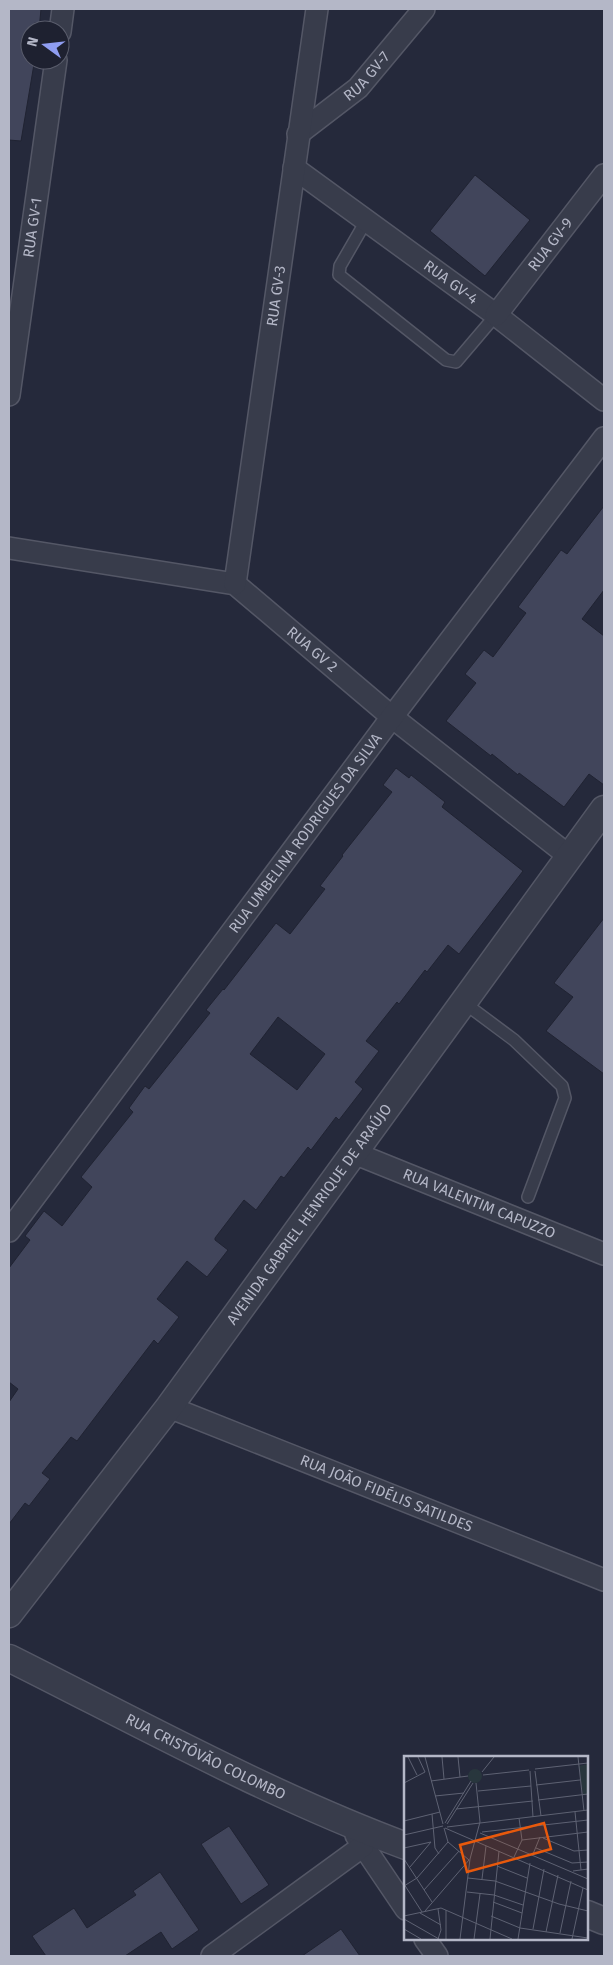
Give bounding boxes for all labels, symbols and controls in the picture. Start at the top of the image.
north arrow [20,20,70,70]
text: N [24,35,42,48]
street label: RUA GV-7 [340,48,394,105]
street label: RUA GV-1 [19,197,46,259]
street label: RUA GV-9 [524,214,577,275]
street label: RUA GV-4 [420,256,482,308]
street label: RUA GV-3 [263,264,289,328]
street label: RUA GV 2 [283,623,341,676]
street label: RUA UMBELINA RODRIGUES DA SILVA [225,729,386,937]
street label: AVENIDA GABRIEL HENRIQUE DE ARAÚJO [223,1100,396,1328]
street label: RUA VALENTIM CAPUZZO [400,1165,558,1242]
street label: RUA JOÃO FIDÉLIS SATILDES [298,1451,475,1536]
street label: RUA CRISTÓVÃO COLOMBO [122,1710,289,1804]
inset map [404,1756,588,1940]

